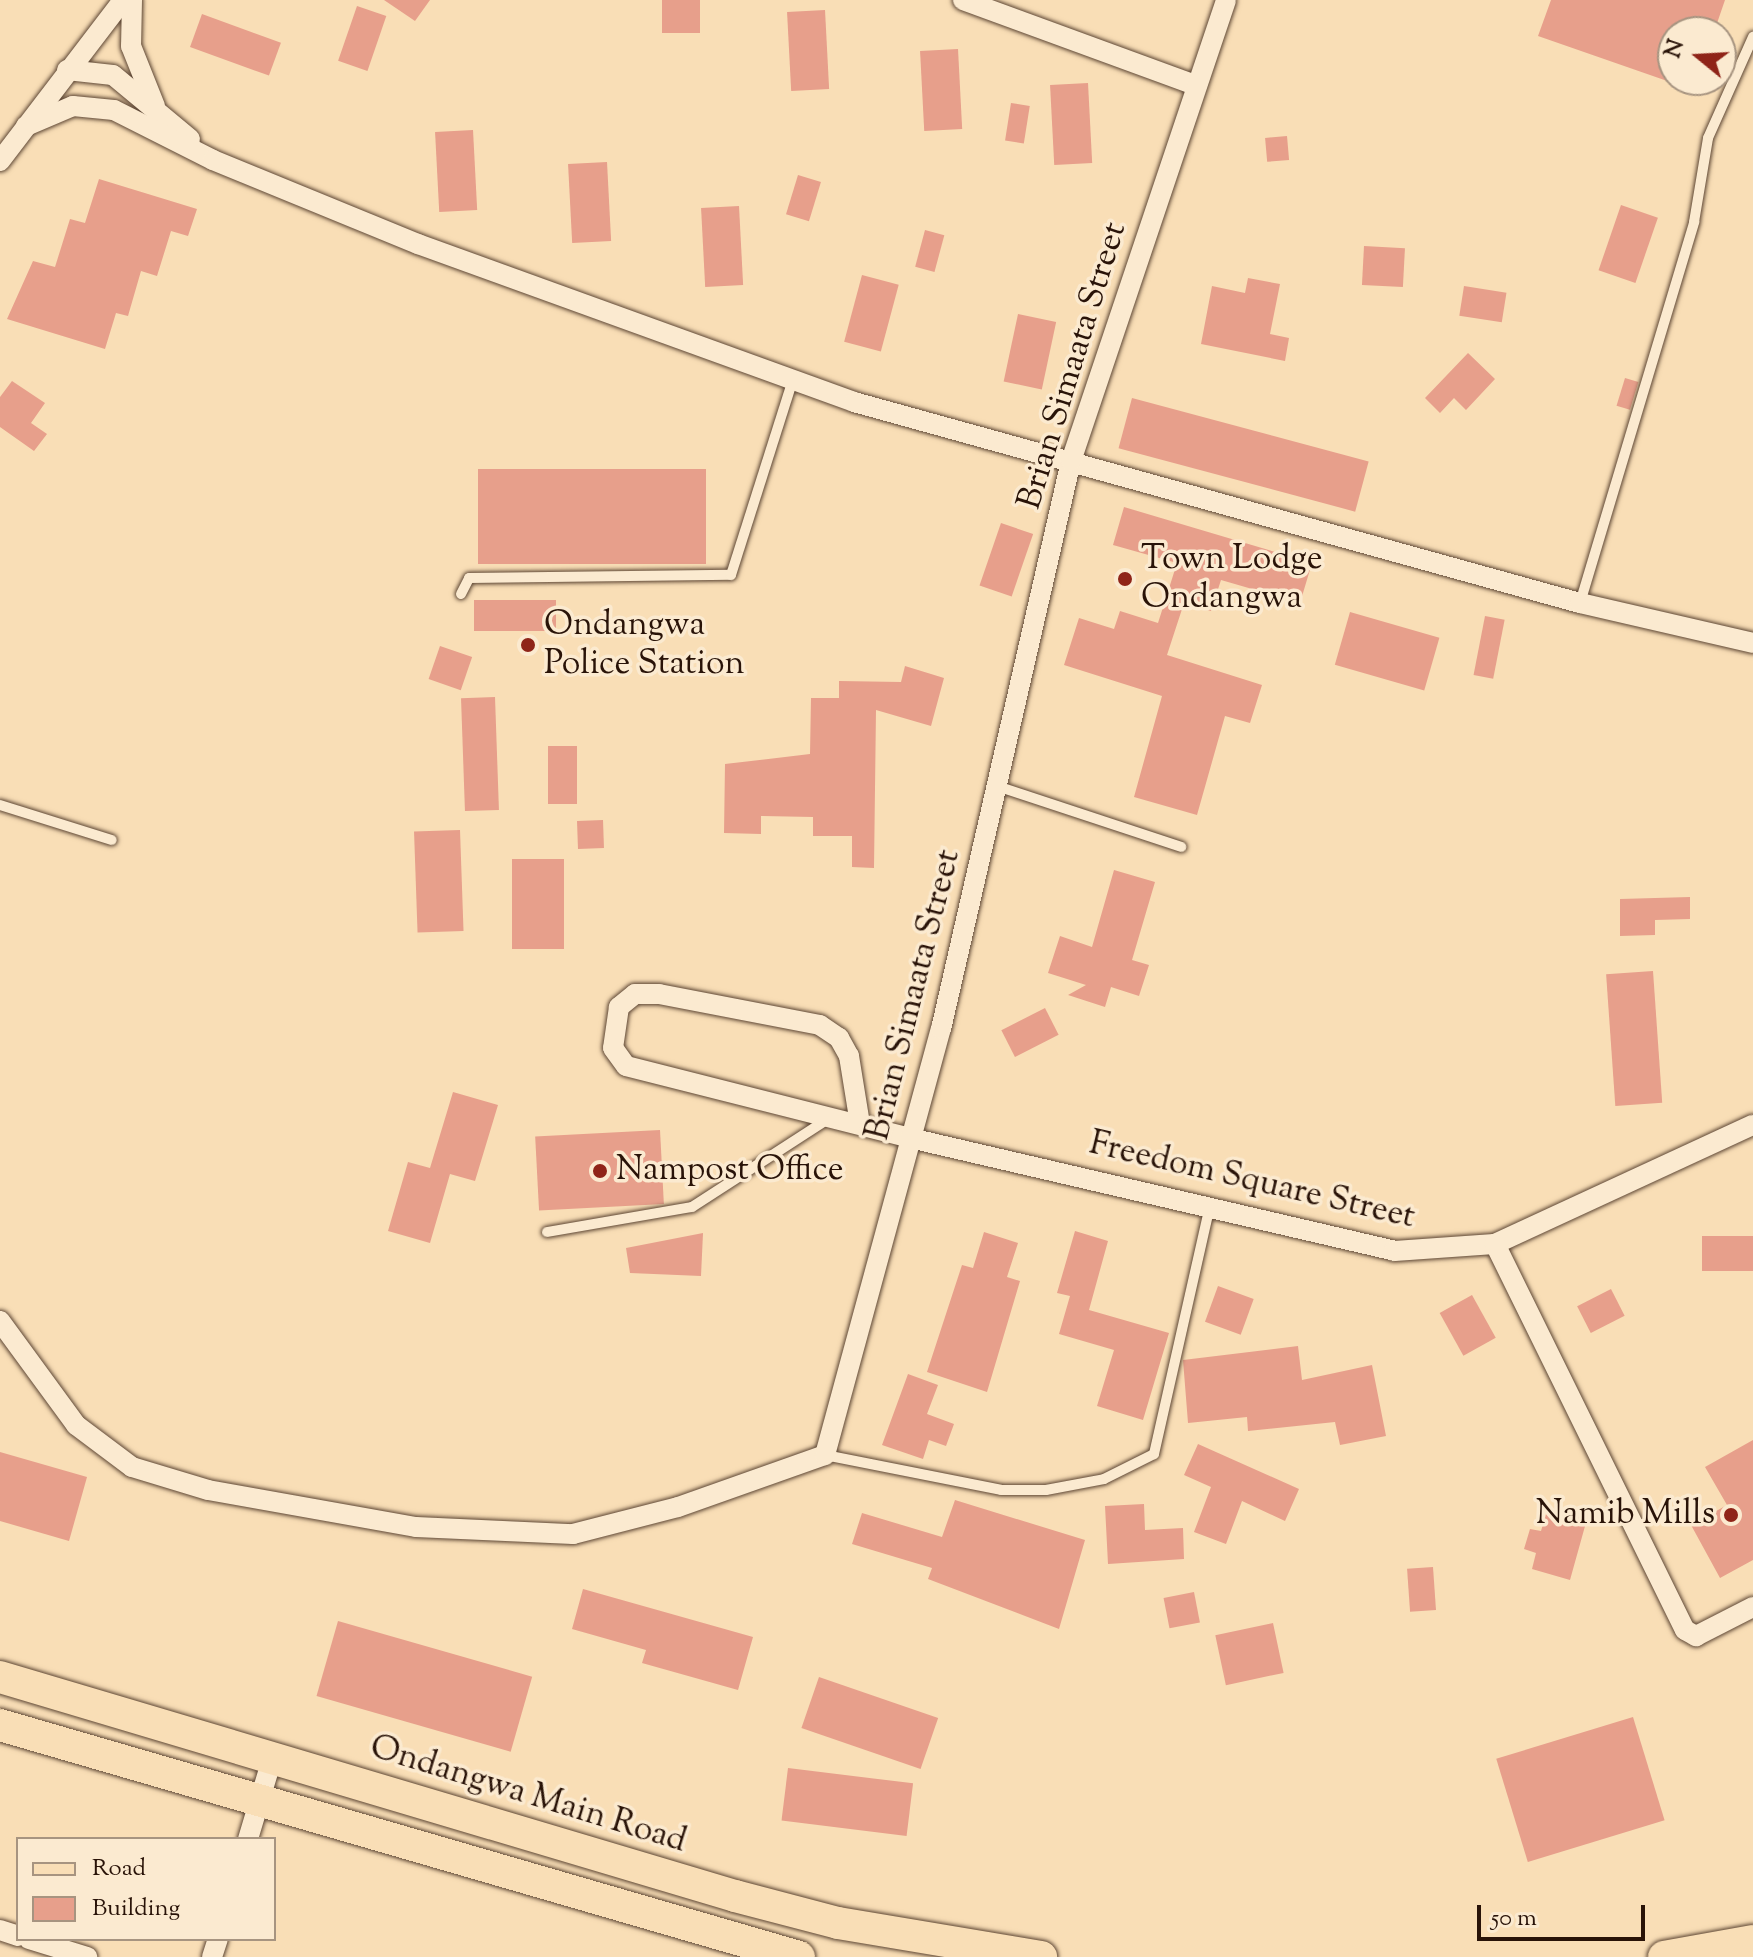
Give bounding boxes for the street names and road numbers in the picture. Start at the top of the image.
street label: Brian Simaata Street [1010,217,1136,515]
street label: Brian Simaata Street [858,845,970,1145]
street label: Freedom Square Street [1085,1124,1419,1238]
street label: Ondangwa Main Road [365,1727,691,1863]

